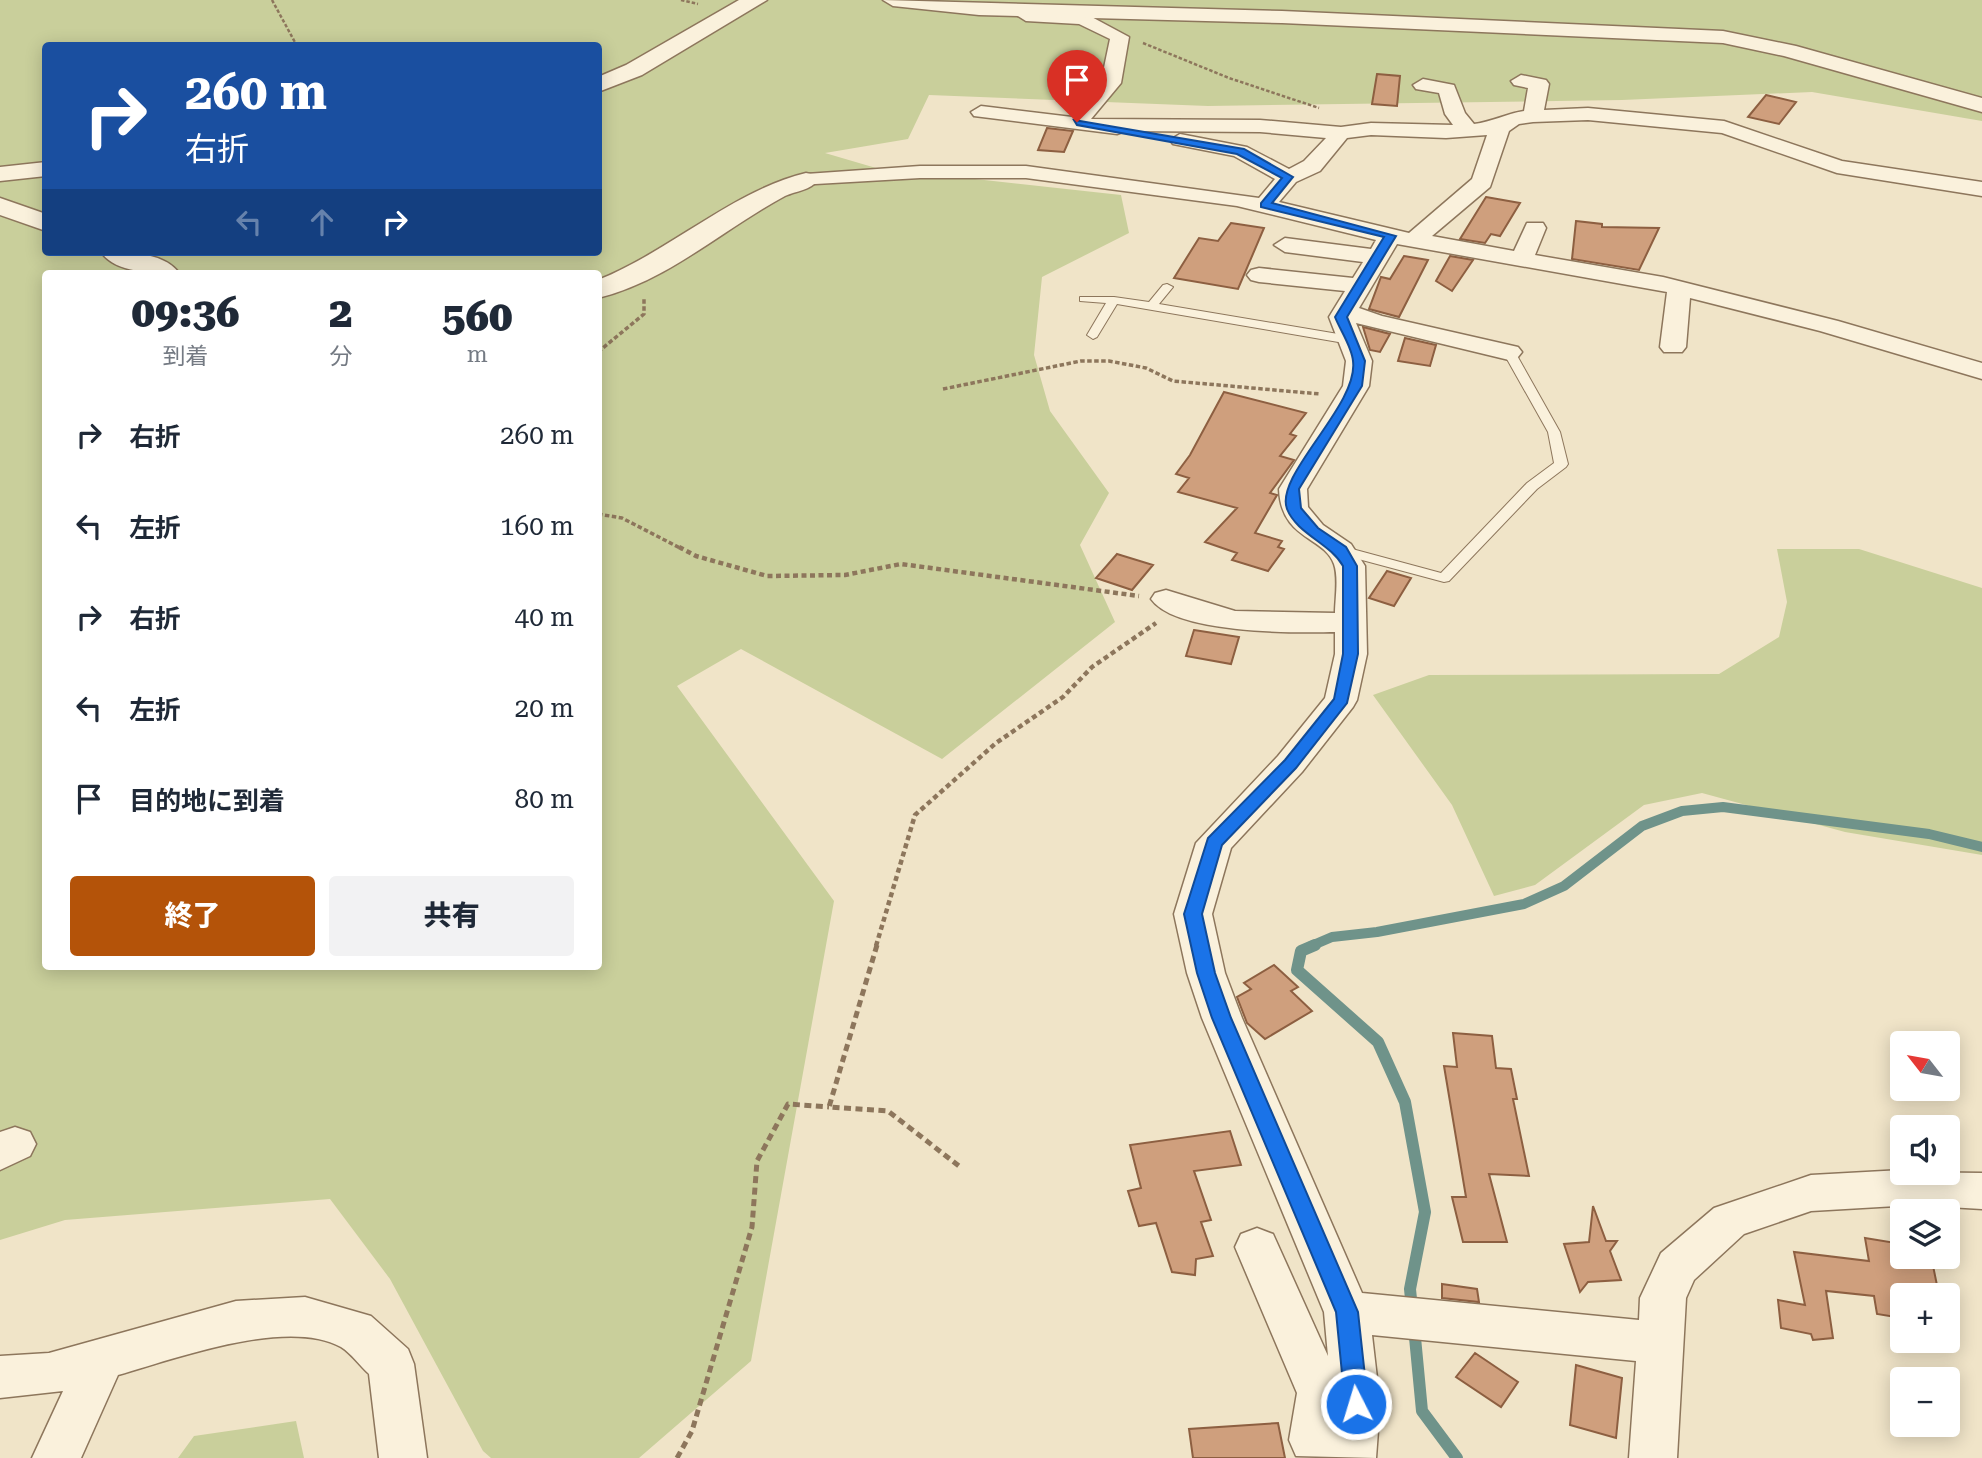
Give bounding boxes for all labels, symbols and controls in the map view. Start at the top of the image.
pin [1047,50,1107,122]
icon: arrive [1058,61,1096,99]
text: 260 m [185,64,327,121]
icon: right [70,70,161,161]
text: 右折 [185,130,249,168]
icon: left [230,203,268,241]
icon: ahead [303,203,341,241]
icon: right [376,203,414,241]
text: 09:36 [131,288,240,337]
text: 2 [329,288,353,337]
text: 560 [442,292,513,341]
text: m [467,341,488,368]
text: 到着 [162,343,208,370]
text: 分 [329,343,352,370]
icon: right [70,416,108,454]
text: 260 m [500,420,574,450]
text: 右折 [129,422,181,452]
icon: left [70,507,108,545]
text: 160 m [500,511,574,541]
text: 左折 [129,513,181,543]
icon: right [70,598,108,636]
text: 40 m [515,602,574,632]
text: 右折 [129,604,181,634]
icon: left [70,689,108,727]
text: 20 m [515,693,574,723]
text: 左折 [129,695,181,725]
icon: arrive [70,780,108,818]
text: 80 m [515,784,574,814]
text: 目的地に到着 [129,786,285,816]
button: 終了 [70,876,315,956]
button: 共有 [329,876,574,956]
north arrow [1890,1031,1960,1101]
map controls [1890,1031,1960,1437]
button: sound [1890,1115,1960,1185]
button: layers [1890,1199,1960,1269]
button: + [1890,1283,1960,1353]
position arrow [1319,1367,1393,1441]
button: − [1890,1367,1960,1437]

